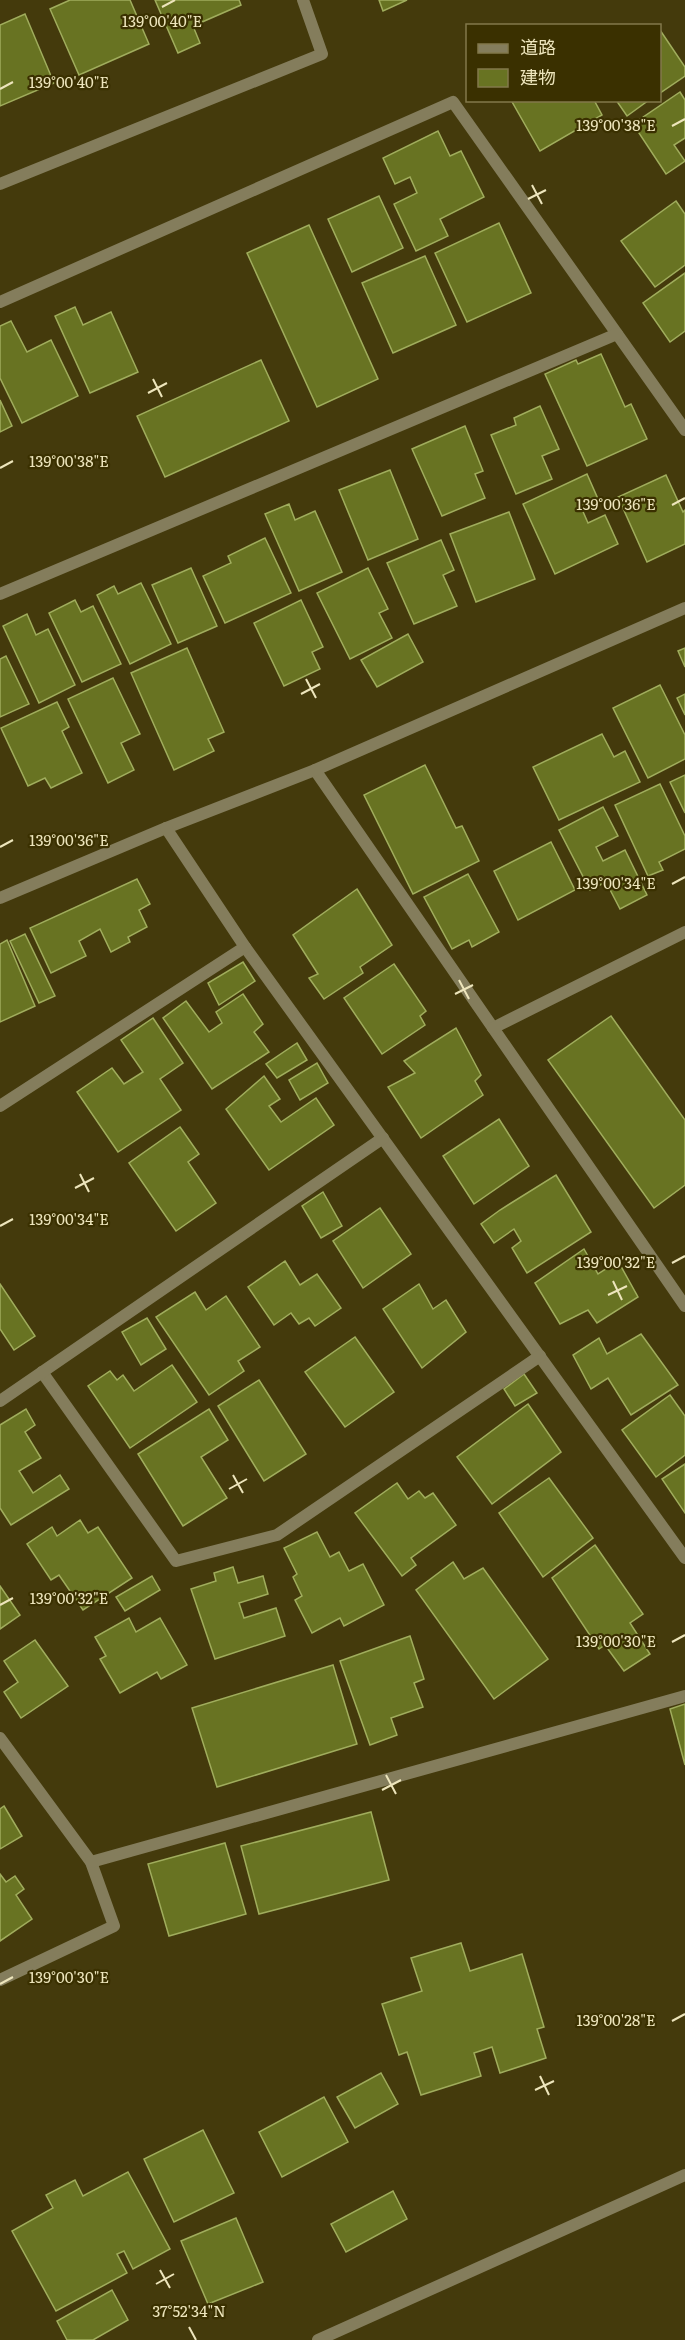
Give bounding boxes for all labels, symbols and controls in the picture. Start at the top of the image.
text: 139°00'40"E [122,9,202,32]
legend [466,24,661,102]
text: 道路 [520,33,556,60]
text: 建物 [520,63,556,90]
text: 139°00'40"E [29,70,109,93]
text: 139°00'38"E [576,113,656,136]
text: 139°00'38"E [29,449,109,472]
text: 139°00'36"E [576,492,656,515]
text: 139°00'36"E [29,828,109,851]
text: 139°00'34"E [576,871,656,894]
text: 139°00'34"E [29,1207,109,1230]
text: 139°00'32"E [577,1250,655,1273]
text: 139°00'32"E [30,1586,108,1609]
text: 139°00'30"E [576,1629,656,1652]
text: 139°00'30"E [29,1965,109,1988]
text: 139°00'28"E [576,2008,656,2031]
text: 37°52'34"N [152,2299,226,2322]

